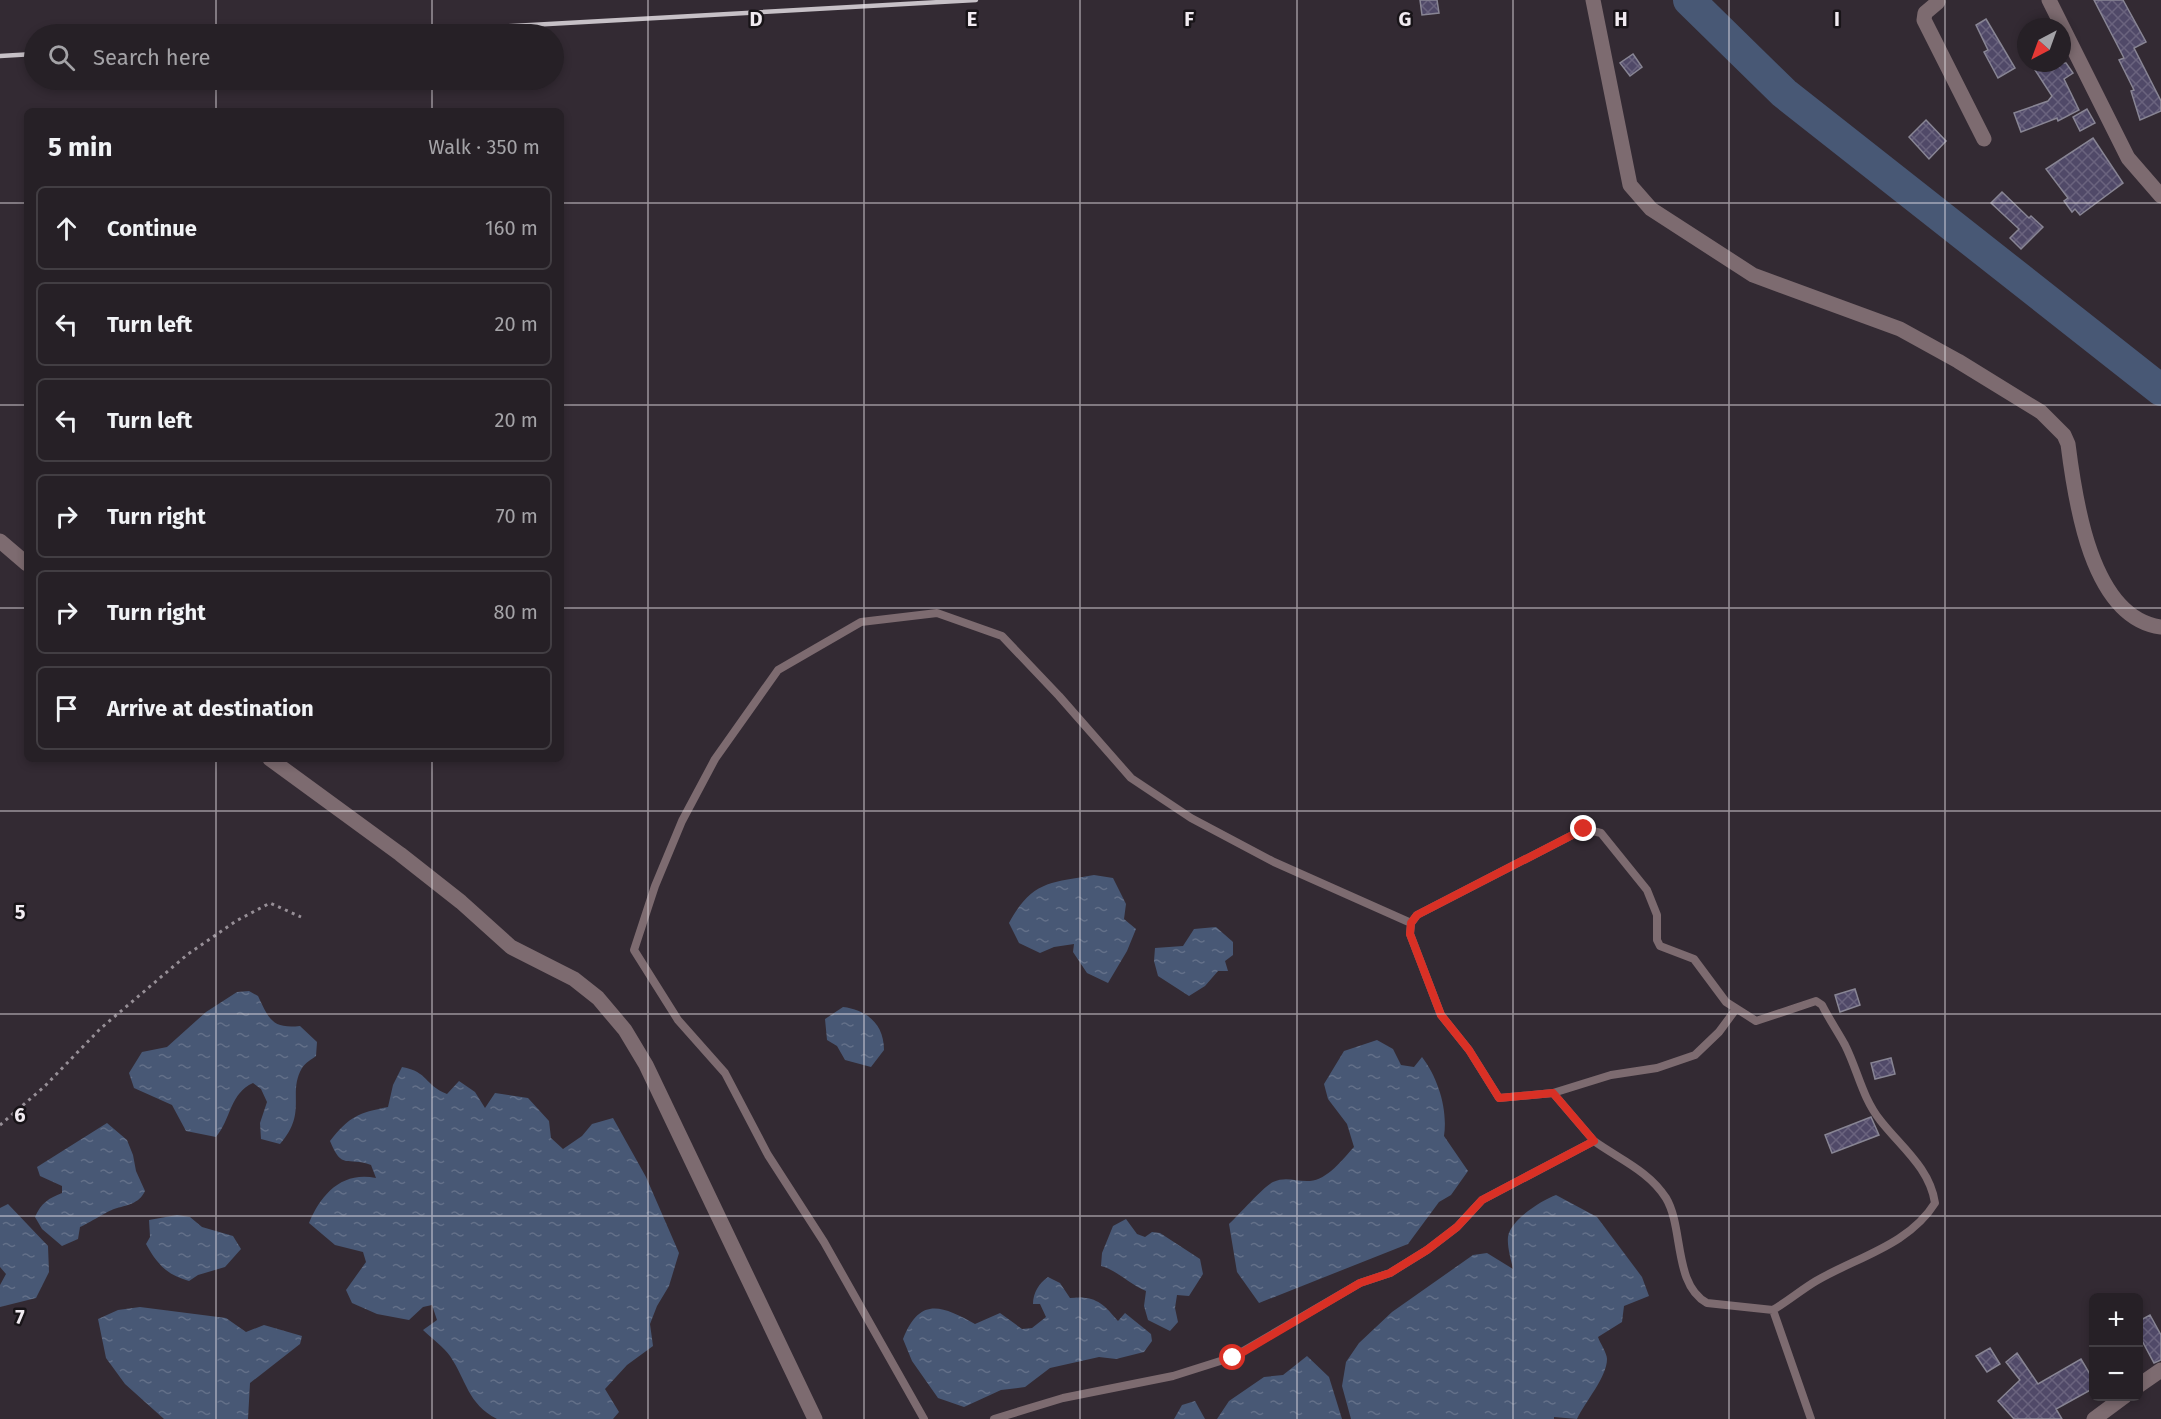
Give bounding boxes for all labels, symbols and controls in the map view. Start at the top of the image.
text: D [749,7,763,31]
text: E [967,7,977,31]
text: F [1184,7,1194,31]
text: G [1399,7,1411,31]
text: H [1614,7,1628,31]
text: I [1834,7,1840,31]
north arrow [2017,18,2071,72]
search box [24,24,564,90]
icon: search [45,41,78,74]
text: Search here [93,44,211,71]
text: 5 min [48,132,112,163]
text: Walk · 350 m [428,135,540,159]
icon: ahead [50,212,83,245]
text: Continue [107,215,197,242]
text: 160 m [485,216,538,240]
icon: left [50,308,83,341]
text: Turn left [107,311,192,338]
text: 20 m [495,312,538,336]
icon: left [50,404,83,437]
text: Turn left [107,407,192,434]
text: 20 m [495,408,538,432]
icon: right [50,500,83,533]
text: Turn right [107,503,206,530]
text: 70 m [496,504,538,528]
icon: right [50,596,83,629]
text: Turn right [107,599,206,626]
text: 80 m [493,600,538,624]
icon: arrive [50,692,83,725]
text: Arrive at destination [107,695,314,722]
route end [1570,815,1596,841]
text: 5 [15,900,26,924]
text: 6 [14,1103,26,1127]
map controls [2089,1293,2143,1401]
button: + [2089,1293,2143,1347]
text: 7 [15,1305,25,1329]
route start [1219,1344,1245,1370]
button: − [2089,1347,2143,1401]

